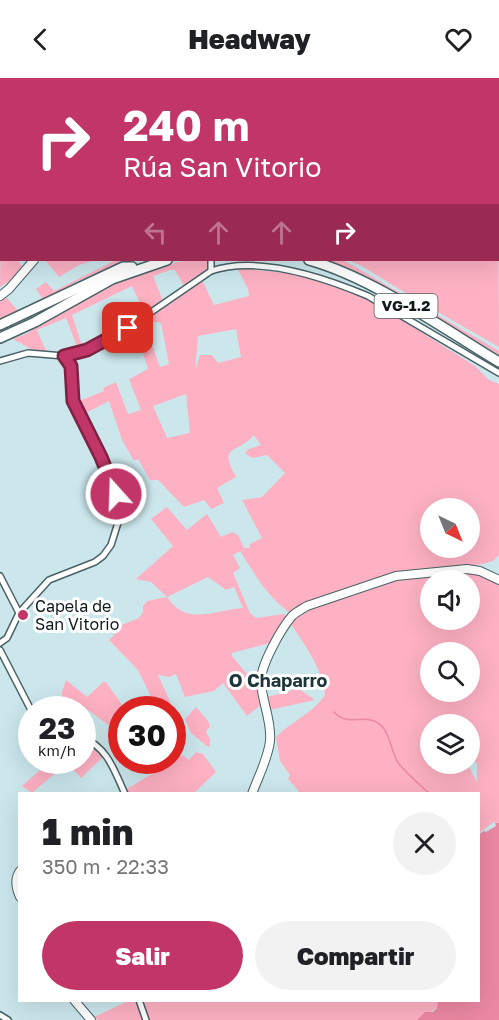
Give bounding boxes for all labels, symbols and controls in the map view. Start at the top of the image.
icon: back [24,23,57,56]
text: Headway [188,23,311,55]
icon: heart [442,23,475,56]
text: 240 m [123,100,249,150]
icon: right [24,102,102,180]
text: Rúa San Vitorio [123,151,321,183]
icon: left [139,216,172,249]
icon: ahead [202,216,235,249]
icon: ahead [265,216,298,249]
icon: right [328,216,361,249]
road number: VG-1.2 [374,294,438,318]
pin [102,302,153,353]
icon: arrive [111,311,144,344]
position arrow [84,462,148,526]
north arrow [420,498,480,558]
map controls [420,498,480,774]
button: sound [420,570,480,630]
place label: Capela de San Vitorio [35,596,119,634]
marker: Capela de San Vitorio [16,608,30,622]
button: search [420,642,480,702]
district label: O Chaparro [229,669,327,691]
speed limit sign: 30 [108,696,186,774]
text: 23 [39,710,75,746]
button: layers [420,714,480,774]
text: km/h [38,741,76,759]
text: 1 min [42,810,133,853]
button: close [393,812,456,875]
text: 350 m · 22:33 [42,854,169,878]
button: Salir [42,921,243,990]
button: Compartir [255,921,456,990]

